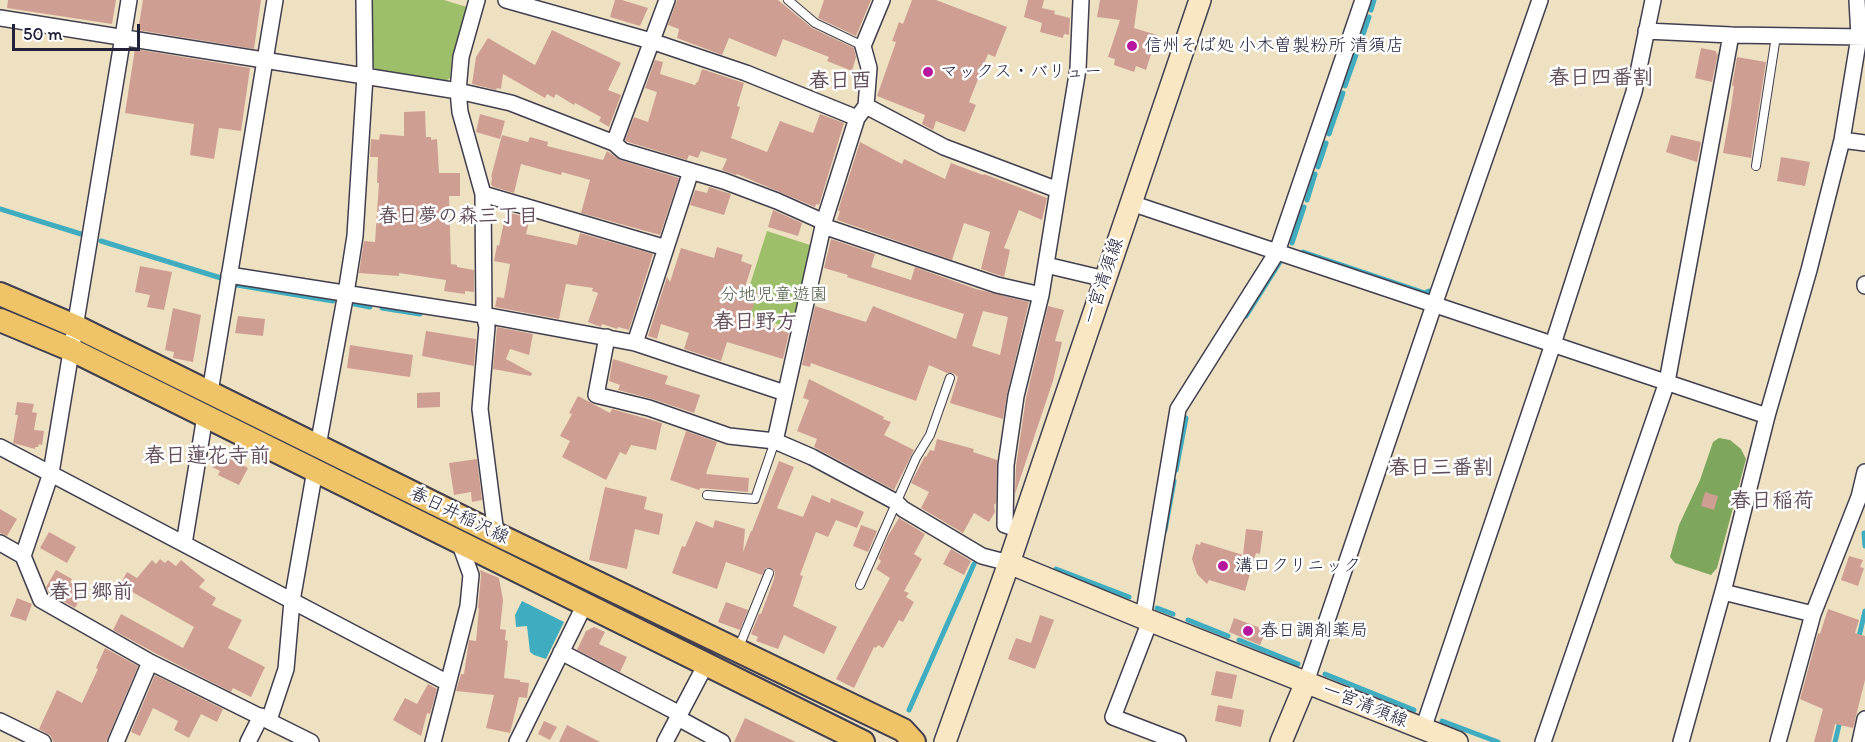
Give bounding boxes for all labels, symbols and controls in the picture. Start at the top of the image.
scale bar [15,12,142,50]
text: 50 m [23,23,63,45]
place label: 信州そば処 小木曽製粉所 清須店 [1144,35,1404,57]
marker: 信州そば処 小木曽製粉所 清須店 [1125,39,1139,53]
place label: マックス・バリュー [940,61,1102,83]
marker: マックス・バリュー [921,65,935,79]
district label: 春日四番割 [1549,66,1653,92]
district label: 春日酉 [809,69,871,95]
district label: 春日夢の森三丁目 [378,205,538,229]
street label: 一宮清須線 [1079,235,1129,327]
park label: 分地児童遊園 [720,284,828,306]
district label: 春日野方 [713,310,797,336]
district label: 春日蓮花寺前 [144,444,270,470]
district label: 春日三番割 [1389,456,1493,482]
street label: 春日井稲沢線 [406,483,512,549]
district label: 春日稲荷 [1730,489,1814,515]
place label: 溝口クリニック [1235,555,1361,577]
marker: 溝口クリニック [1216,559,1230,573]
district label: 春日郷前 [49,580,133,606]
place label: 春日調剤薬局 [1260,620,1368,642]
marker: 春日調剤薬局 [1241,624,1255,638]
street label: 一宮清須線 [1319,679,1411,733]

